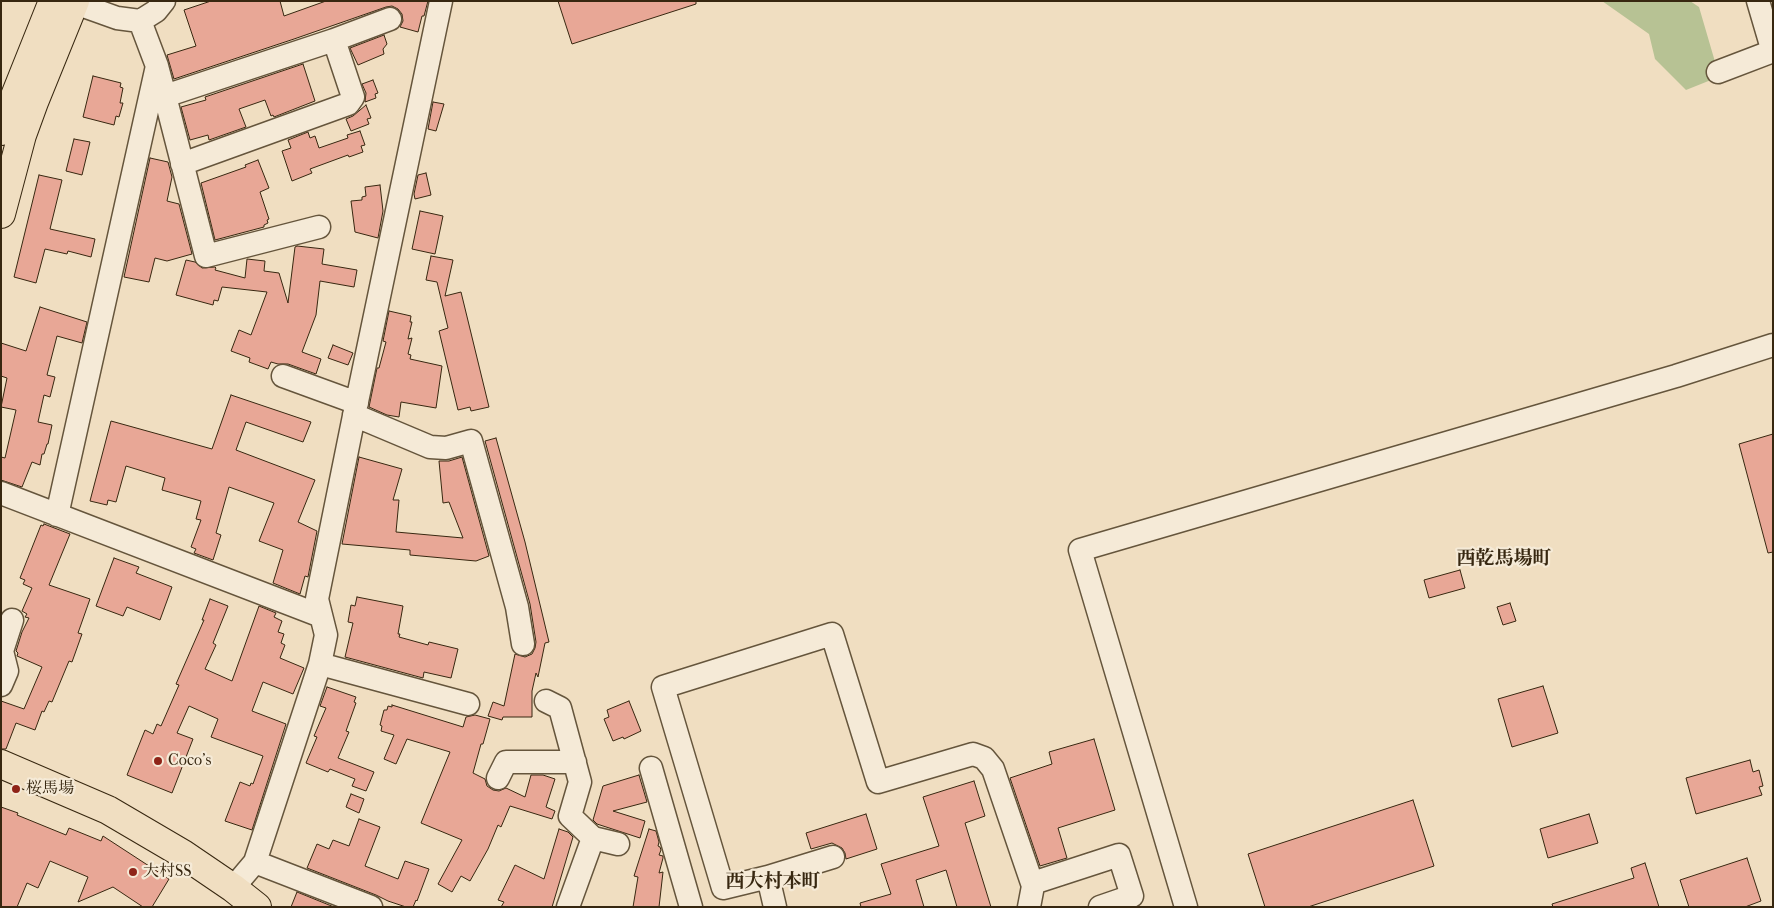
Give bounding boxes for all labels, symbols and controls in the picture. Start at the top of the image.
district label: 西乾馬場町 [1457,548,1551,570]
place label: Coco's [168,751,211,771]
marker: Coco's [152,755,164,767]
place label: 桜馬場 [26,779,74,799]
marker: 桜馬場 [10,783,22,795]
place label: 大村SS [143,862,192,882]
marker: 大村SS [127,866,139,878]
district label: 西大村本町 [726,871,820,893]

